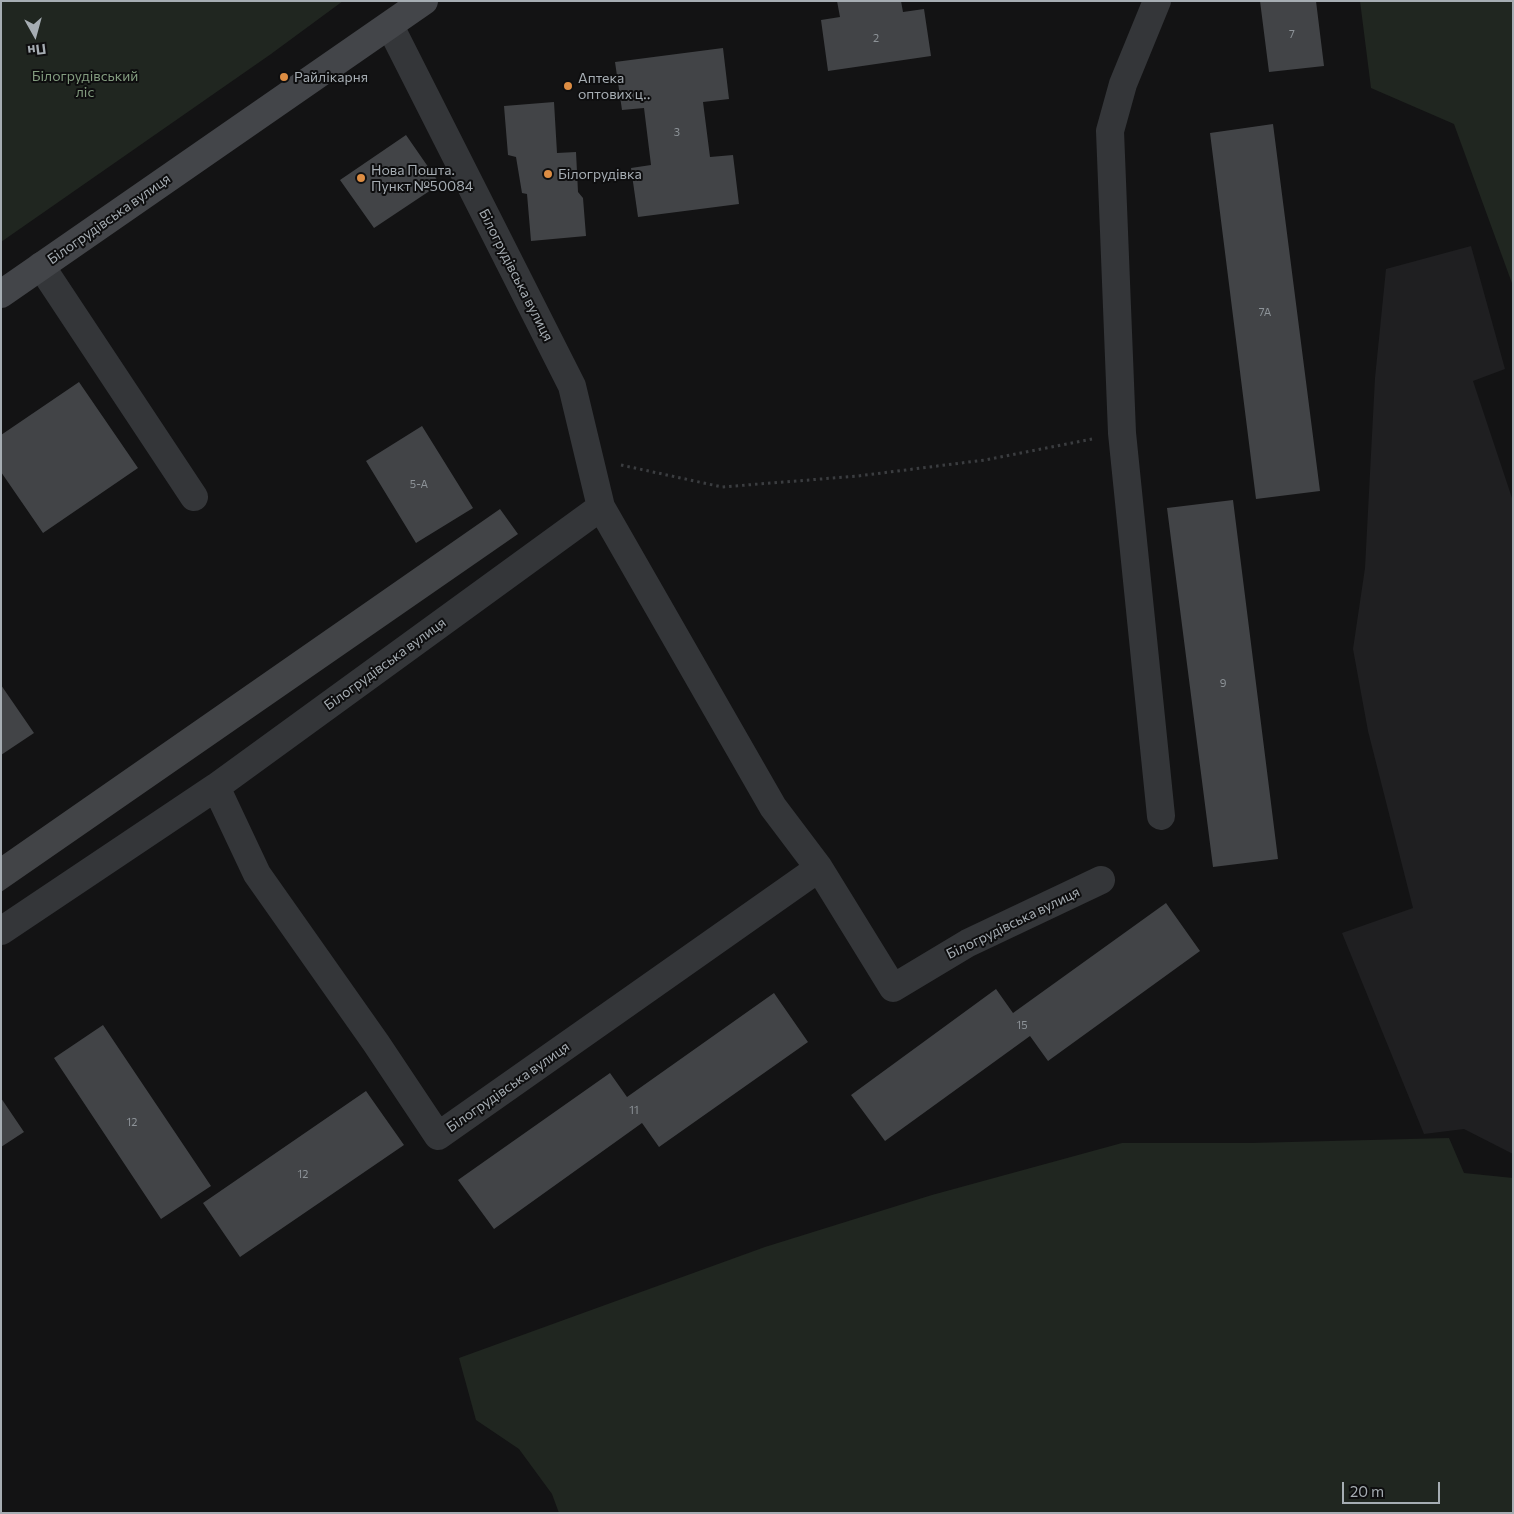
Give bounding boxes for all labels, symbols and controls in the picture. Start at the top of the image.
north arrow [10,10,60,60]
house number: 7 [1289,27,1295,41]
house number: 2 [873,31,879,45]
text: Пн [27,41,47,60]
park label: Білогрудівський ліс [32,68,138,100]
place label: Райлікарня [294,69,368,85]
place label: Аптека оптових ц‥ [578,70,650,102]
marker: Райлікарня [278,71,290,83]
marker: Аптека оптових ц‥ [562,80,574,92]
house number: 3 [674,125,680,139]
place label: Нова Пошта. Пункт №50084 [371,162,473,194]
place label: Білогрудівка [558,166,642,182]
marker: Білогрудівка [542,168,554,180]
street label: Білогрудівська вулиця [44,170,174,268]
marker: Нова Пошта. Пункт №50084 [355,172,367,184]
street label: Білогрудівська вулиця [475,206,557,344]
house number: 7А [1259,305,1271,319]
house number: 5-А [410,477,428,491]
street label: Білогрудівська вулиця [321,614,449,714]
house number: 9 [1220,676,1226,690]
street label: Білогрудівська вулиця [944,883,1082,963]
house number: 15 [1016,1018,1028,1032]
street label: Білогрудівська вулиця [443,1038,573,1136]
house number: 11 [629,1103,639,1117]
house number: 12 [127,1115,137,1129]
house number: 12 [298,1167,308,1181]
scale bar [1344,1472,1442,1504]
text: 20 m [1350,1482,1384,1500]

